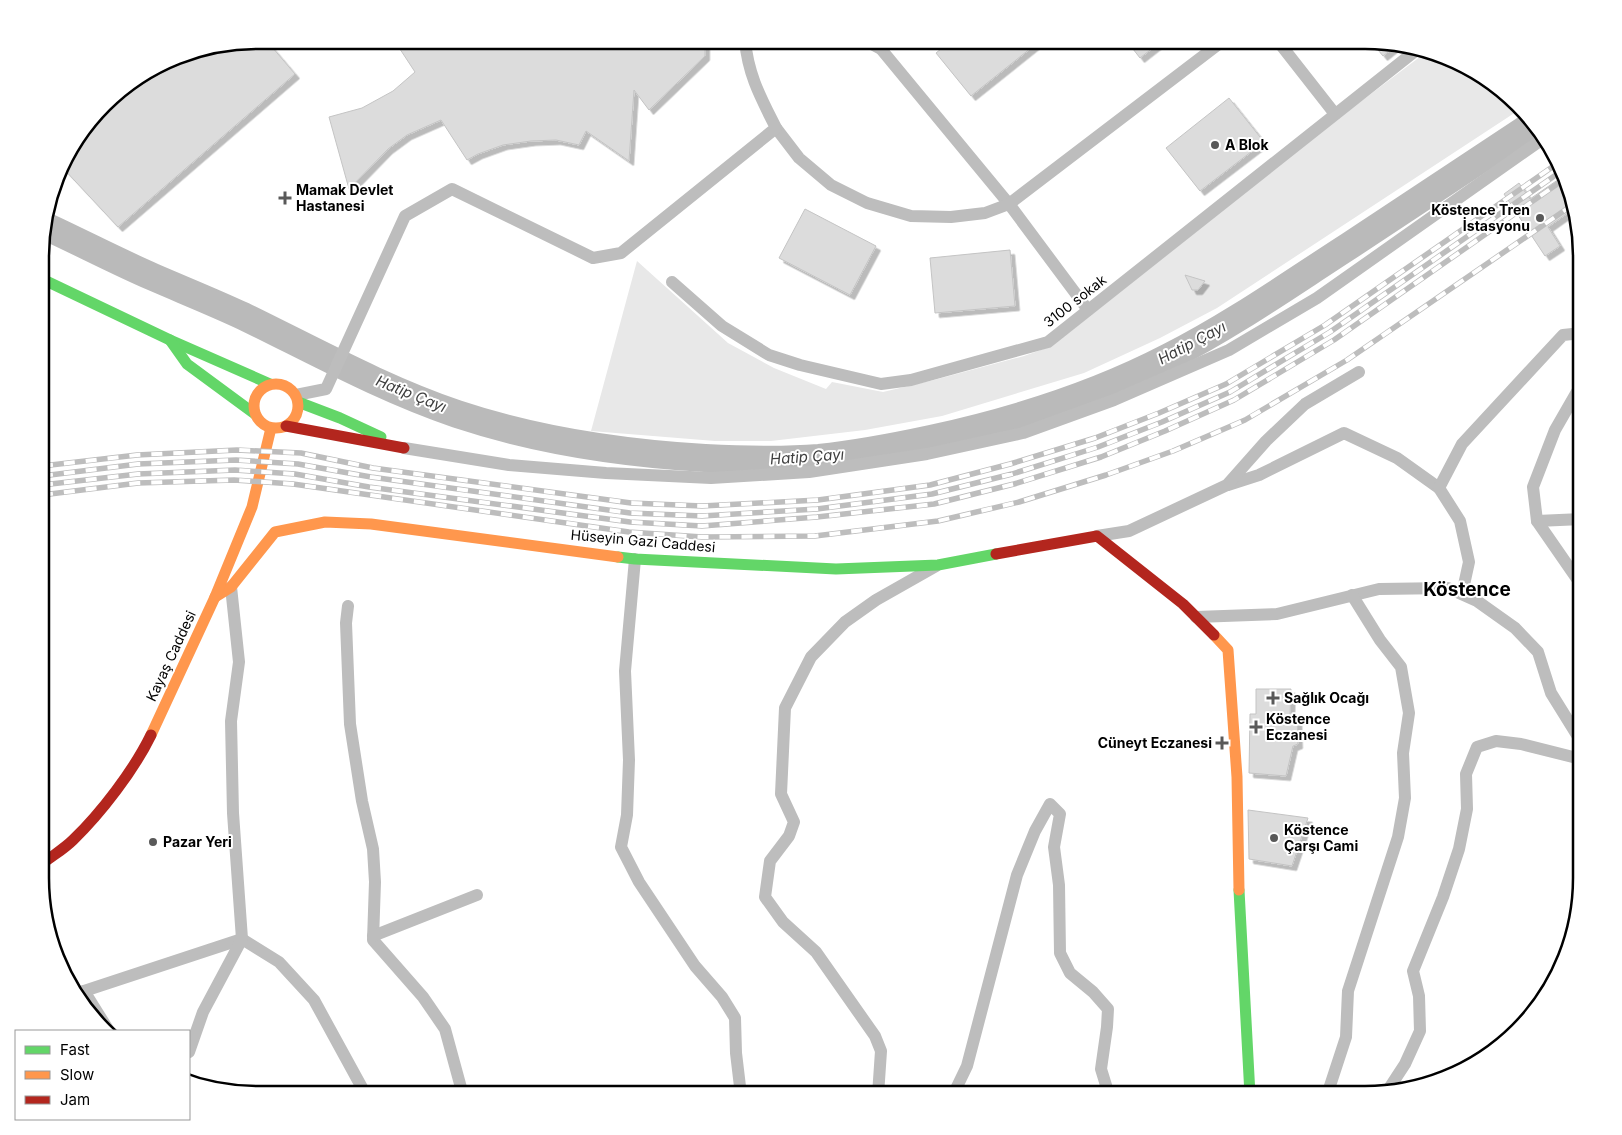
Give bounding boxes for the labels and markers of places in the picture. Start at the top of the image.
place label: A Blok [1225,136,1269,153]
marker: A Blok [1209,139,1221,151]
place label: Mamak Devlet Hastanesi [296,181,393,214]
marker: Mamak Devlet Hastanesi [278,191,292,205]
place label: Köstence Tren İstasyonu [1431,201,1530,234]
marker: Köstence Tren İstasyonu [1534,212,1546,224]
place label: Sağlık Ocağı [1284,689,1369,706]
marker: Sağlık Ocağı [1266,691,1280,705]
place label: Köstence Eczanesi [1266,710,1331,743]
marker: Köstence Eczanesi [1250,721,1262,733]
place label: Cüneyt Eczanesi [1098,734,1212,751]
marker: Cüneyt Eczanesi [1216,737,1228,749]
place label: Köstence Çarşı Cami [1284,821,1358,854]
marker: Köstence Çarşı Cami [1268,832,1280,844]
place label: Pazar Yeri [163,833,232,850]
marker: Pazar Yeri [147,836,159,848]

